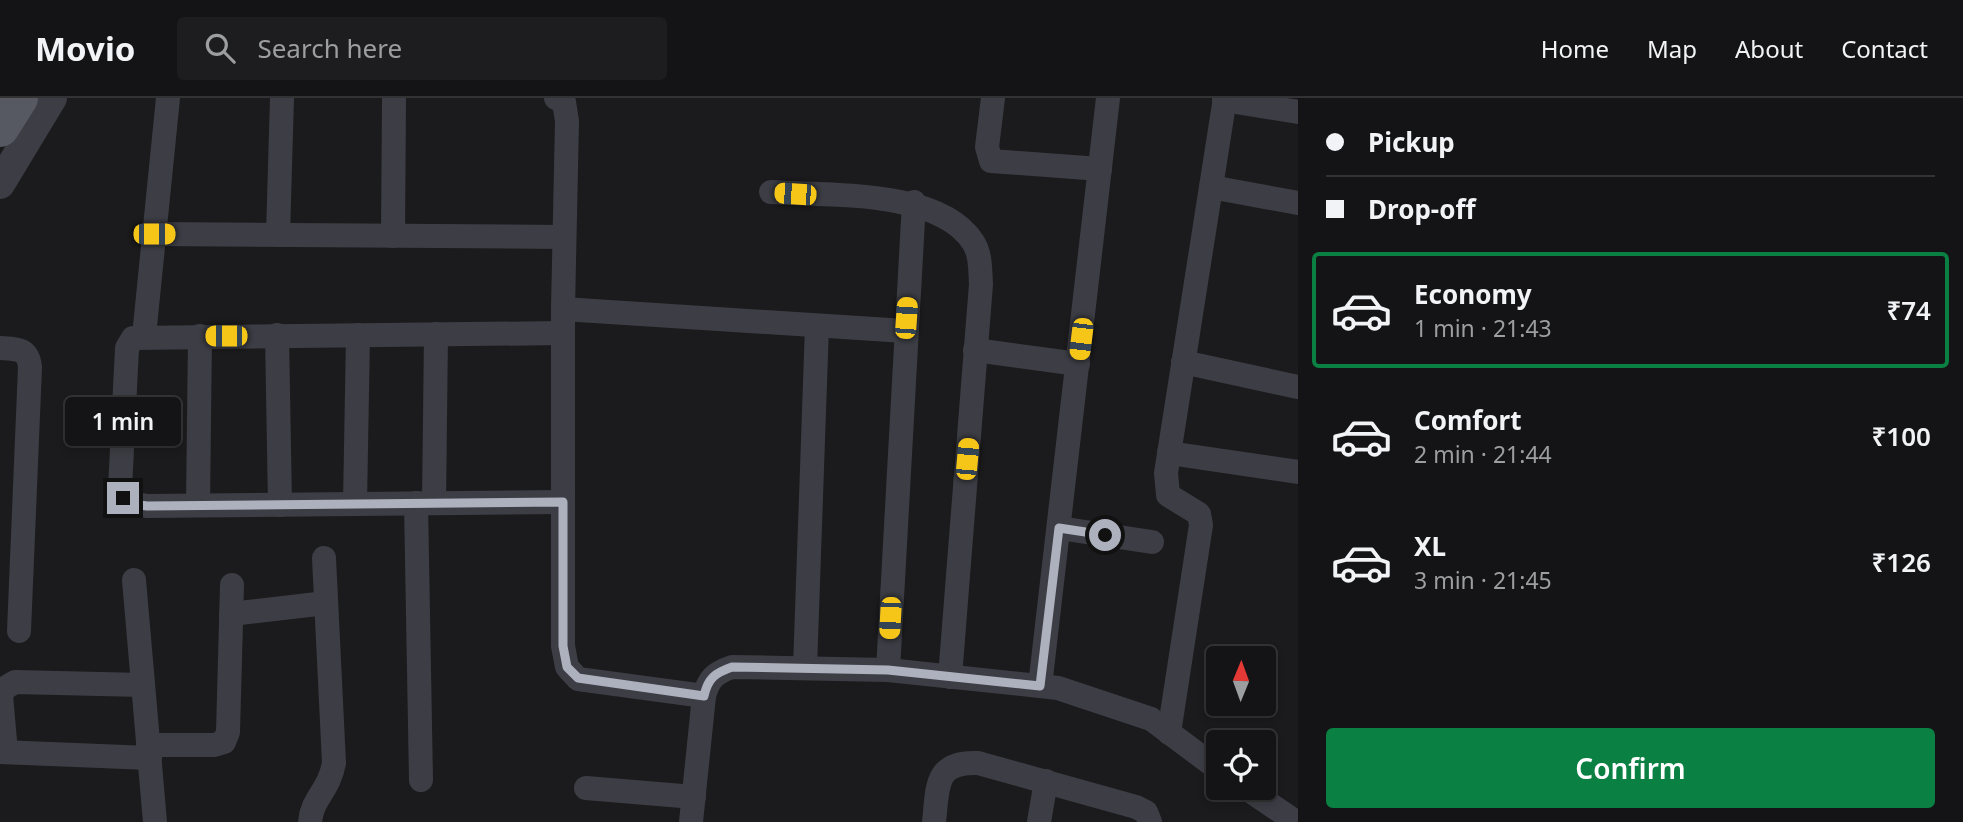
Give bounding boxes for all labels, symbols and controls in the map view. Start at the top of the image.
search box [177,17,667,80]
text: Movio [35,26,135,71]
icon: search [201,29,239,67]
text: Search here [257,30,402,66]
text: Home [1541,32,1609,65]
text: Map [1647,32,1697,65]
text: About [1735,32,1803,65]
text: Contact [1841,32,1928,65]
text: Pickup [1368,124,1455,160]
car [774,182,817,206]
text: Drop-off [1368,191,1475,227]
car [134,224,176,245]
text: Economy [1414,276,1532,312]
icon: car [1330,279,1393,342]
text: ₹74 [1886,292,1931,328]
car [895,296,918,340]
text: 1 min · 21:43 [1414,312,1552,344]
car [1069,317,1094,361]
car [206,326,248,347]
callout: 1 min [65,396,181,446]
text: Comfort [1414,402,1522,438]
text: 1 min [92,405,154,437]
icon: car [1330,405,1393,468]
text: ₹100 [1872,418,1931,454]
car [955,437,980,481]
text: 2 min · 21:44 [1414,438,1552,470]
route end [107,482,139,514]
route start [1089,519,1121,551]
text: XL [1414,528,1446,564]
icon: car [1330,531,1393,594]
text: ₹126 [1872,544,1931,580]
text: 3 min · 21:45 [1414,564,1552,596]
car [879,596,902,640]
north arrow [1206,646,1276,716]
map controls [1206,646,1276,800]
button: Confirm [1326,728,1935,808]
button: locate [1206,730,1276,800]

